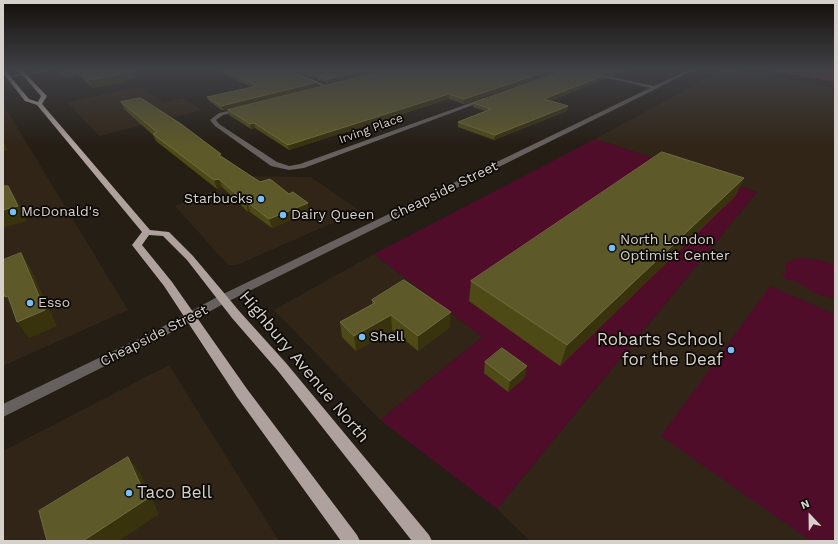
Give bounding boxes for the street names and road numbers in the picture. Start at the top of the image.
street label: Irving Place [337,111,405,147]
street label: Cheapside Street [387,158,501,224]
street label: Highbury Avenue North [235,287,373,447]
street label: Cheapside Street [98,302,210,370]

